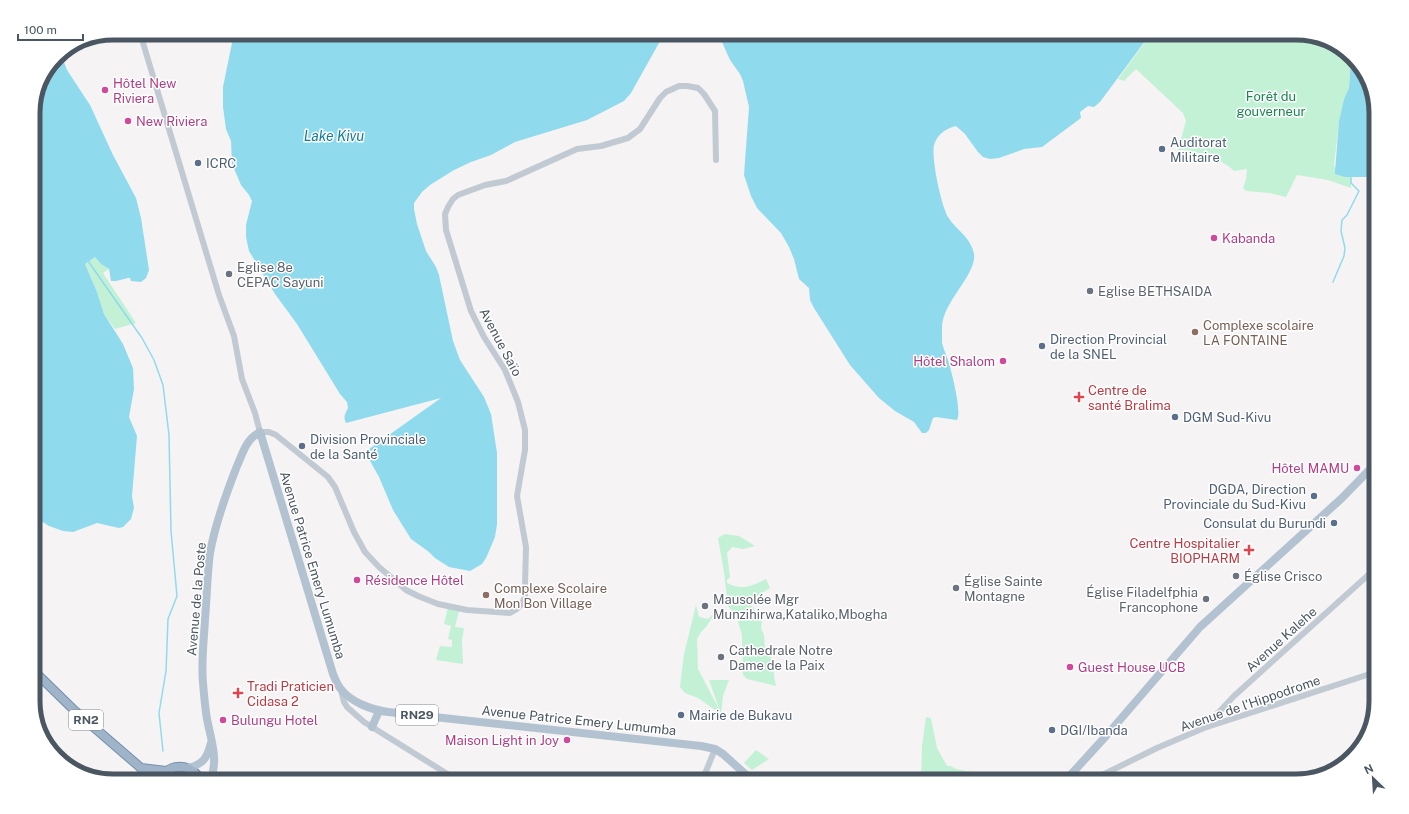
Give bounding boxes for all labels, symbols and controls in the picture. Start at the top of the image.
scale bar [18,16,83,42]
text: 100 m [24,23,57,37]
place label: Hôtel New Riviera [113,76,176,106]
marker: Hôtel New Riviera [100,85,110,95]
park label: Forêt du gouverneur [1236,89,1306,119]
place label: New Riviera [136,114,207,129]
marker: New Riviera [123,116,133,126]
water label: Lake Kivu [304,128,364,144]
place label: Auditorat Militaire [1170,135,1227,165]
marker: Auditorat Militaire [1157,144,1167,154]
place label: ICRC [206,156,236,171]
marker: ICRC [193,158,203,168]
place label: Kabanda [1222,231,1275,246]
marker: Kabanda [1209,233,1219,243]
place label: Eglise 8e CEPAC Sayuni [237,260,323,290]
marker: Eglise 8e CEPAC Sayuni [224,269,234,279]
place label: Eglise BETHSAIDA [1098,284,1212,299]
marker: Eglise BETHSAIDA [1085,286,1095,296]
street label: Avenue Saïo [476,306,525,379]
place label: Complexe scolaire LA FONTAINE [1203,318,1314,348]
marker: Complexe scolaire LA FONTAINE [1190,327,1200,337]
place label: Direction Provincial de la SNEL [1050,332,1167,362]
marker: Direction Provincial de la SNEL [1037,341,1047,351]
place label: Hôtel Shalom [913,354,995,369]
marker: Hôtel Shalom [998,356,1008,366]
place label: Centre de santé Bralima [1088,383,1171,413]
marker: Centre de santé Bralima [1073,391,1085,403]
place label: DGM Sud-Kivu [1183,410,1271,425]
marker: DGM Sud-Kivu [1170,412,1180,422]
place label: Division Provinciale de la Santé [310,432,426,462]
marker: Division Provinciale de la Santé [297,441,307,451]
place label: Hôtel MAMU [1271,461,1349,476]
marker: Hôtel MAMU [1352,463,1362,473]
street label: Avenue Patrice Emery Lumumba [277,469,348,661]
place label: DGDA, Direction Provinciale du Sud-Kivu [1163,482,1306,512]
marker: DGDA, Direction Provinciale du Sud-Kivu [1309,491,1319,501]
place label: Consulat du Burundi [1203,516,1326,531]
marker: Consulat du Burundi [1329,518,1339,528]
place label: Centre Hospitalier BIOPHARM [1130,536,1240,566]
street label: Avenue de la Poste [184,542,209,657]
marker: Centre Hospitalier BIOPHARM [1243,544,1255,556]
place label: Église Crisco [1244,568,1322,584]
marker: Église Crisco [1231,571,1241,581]
place label: Résidence Hôtel [365,573,464,588]
place label: Église Sainte Montagne [964,573,1043,604]
marker: Résidence Hôtel [352,575,362,585]
place label: Complexe Scolaire Mon Bon Village [494,581,607,611]
marker: Église Sainte Montagne [951,583,961,593]
place label: Église Filadelfphia Francophone [1086,584,1198,615]
marker: Complexe Scolaire Mon Bon Village [481,590,491,600]
place label: Mausolée Mgr Munzihirwa,Kataliko,Mbogha [713,592,888,622]
marker: Église Filadelfphia Francophone [1201,594,1211,604]
marker: Mausolée Mgr Munzihirwa,Kataliko,Mbogha [700,601,710,611]
street label: Avenue Kalehe [1243,604,1320,675]
place label: Cathedrale Notre Dame de la Paix [729,643,833,673]
marker: Cathedrale Notre Dame de la Paix [716,652,726,662]
place label: Guest House UCB [1078,660,1186,675]
marker: Guest House UCB [1065,662,1075,672]
street label: Avenue de l'Hippodrome [1178,672,1322,735]
place label: Tradi Praticien Cidasa 2 [247,679,334,709]
marker: Tradi Praticien Cidasa 2 [232,687,244,699]
street label: Avenue Patrice Emery Lumumba [481,703,677,738]
road number: RN29 [396,705,438,725]
place label: Mairie de Bukavu [689,708,792,723]
road number: RN2 [69,710,103,730]
marker: Mairie de Bukavu [676,710,686,720]
place label: Bulungu Hotel [231,713,318,728]
marker: Bulungu Hotel [218,715,228,725]
place label: DGI/Ibanda [1060,723,1128,738]
marker: DGI/Ibanda [1047,725,1057,735]
place label: Maison Light in Joy [445,733,559,748]
marker: Maison Light in Joy [562,735,572,745]
north arrow [1353,758,1393,798]
text: N [1362,762,1375,776]

